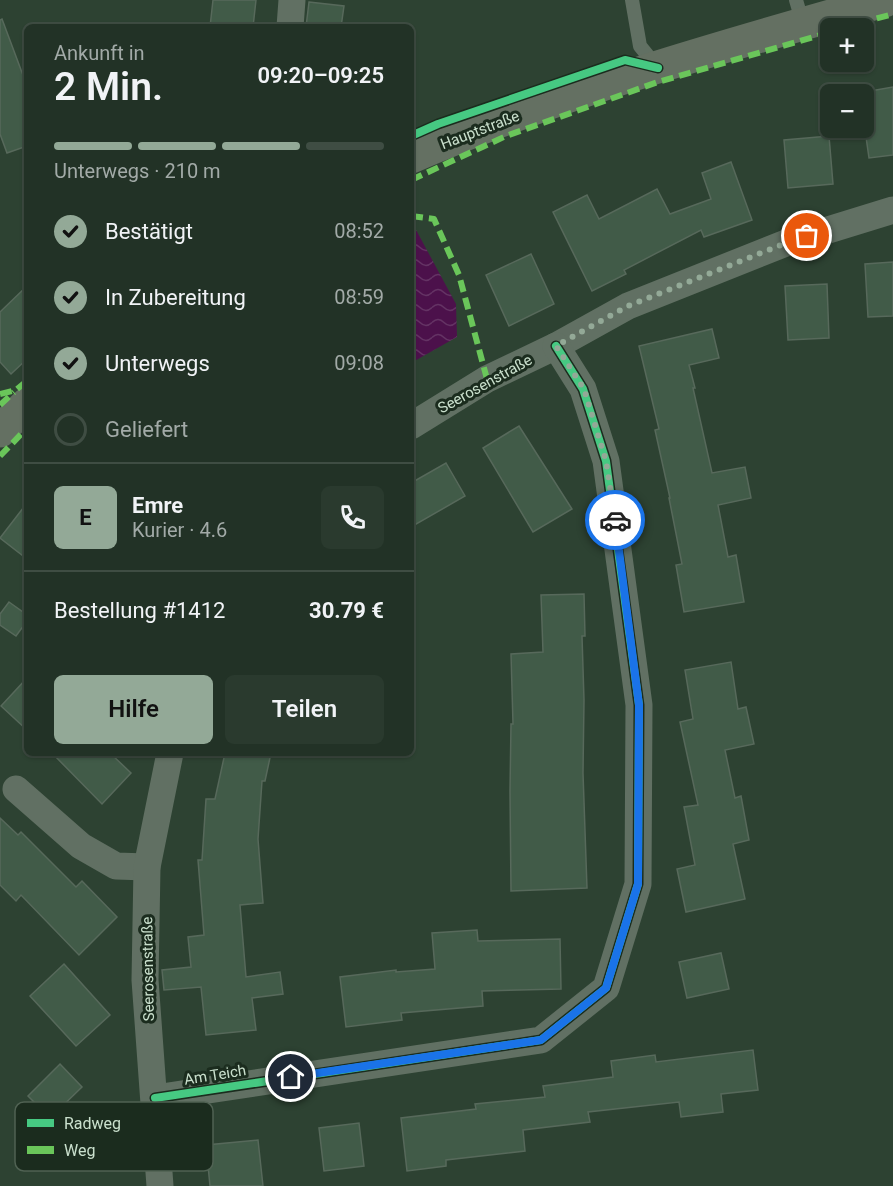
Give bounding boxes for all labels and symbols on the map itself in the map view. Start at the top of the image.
street label: Hauptstraße [438,107,522,153]
pin [781,210,832,261]
street label: Seerosenstraße [435,351,535,417]
courier [585,490,645,550]
street label: Seerosenstraße [138,916,158,1022]
pin [265,1051,316,1102]
street label: Am Teich [183,1061,247,1089]
legend [15,1102,213,1171]
text: Radweg [64,1114,121,1133]
text: Weg [64,1141,95,1160]

